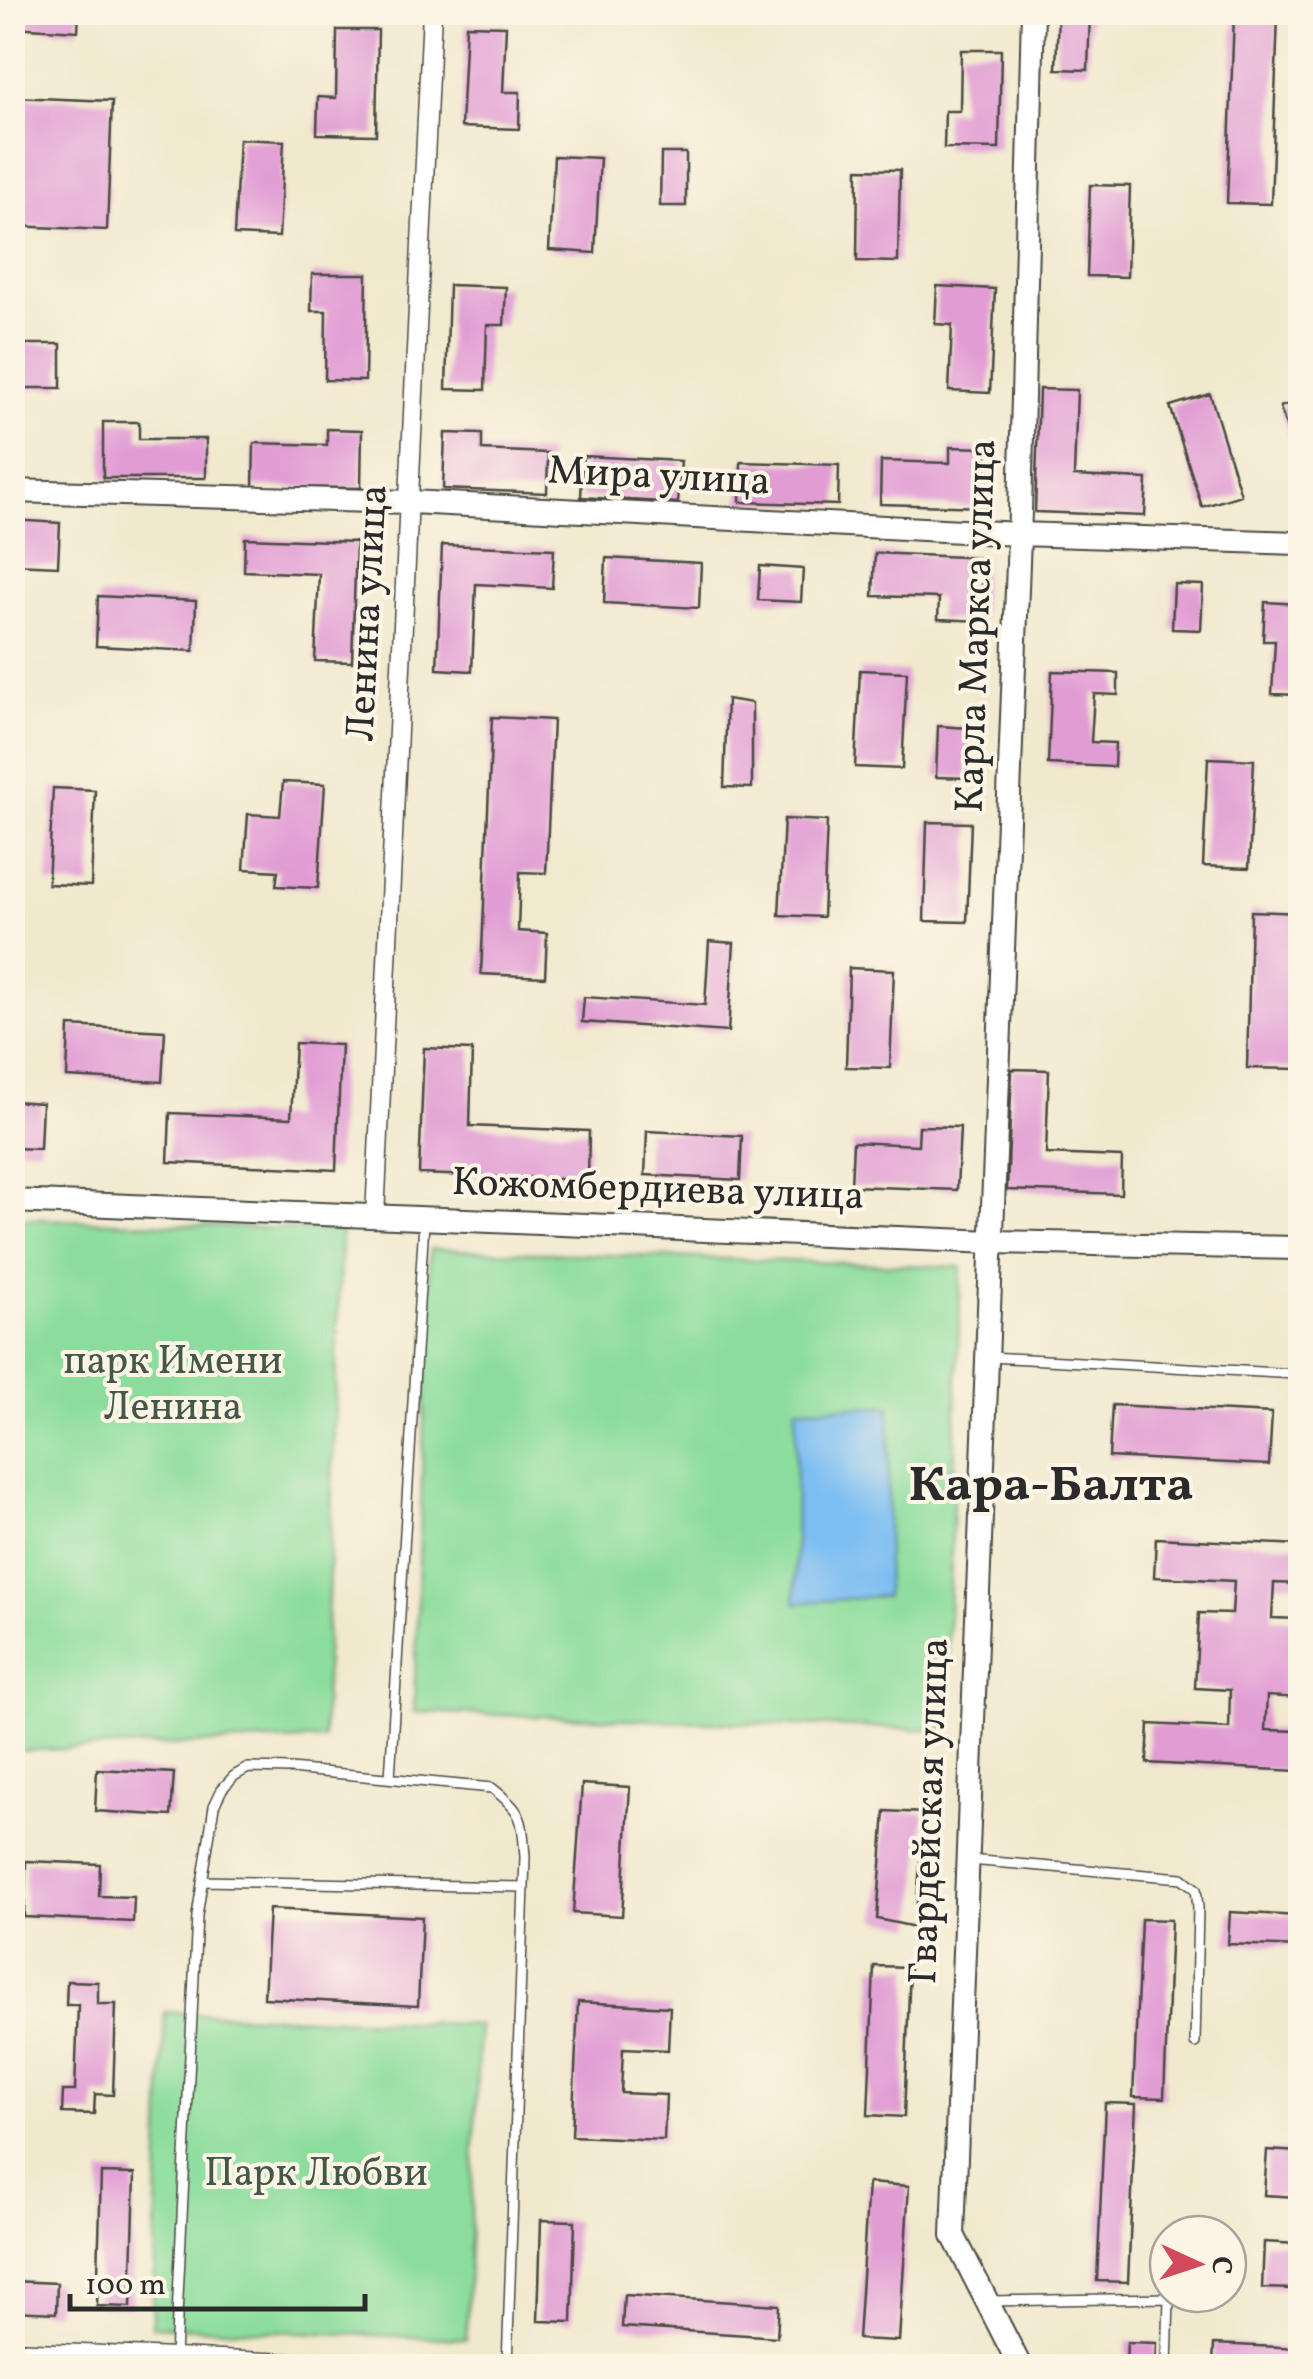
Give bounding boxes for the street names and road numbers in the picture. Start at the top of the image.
street label: Карла Маркса улица [943,438,1013,814]
street label: Мира улица [546,444,772,512]
street label: Ленина улица [334,483,404,743]
street label: Кожомбердиева улица [451,1156,865,1226]
street label: Гвардейская улица [897,1637,965,1985]

